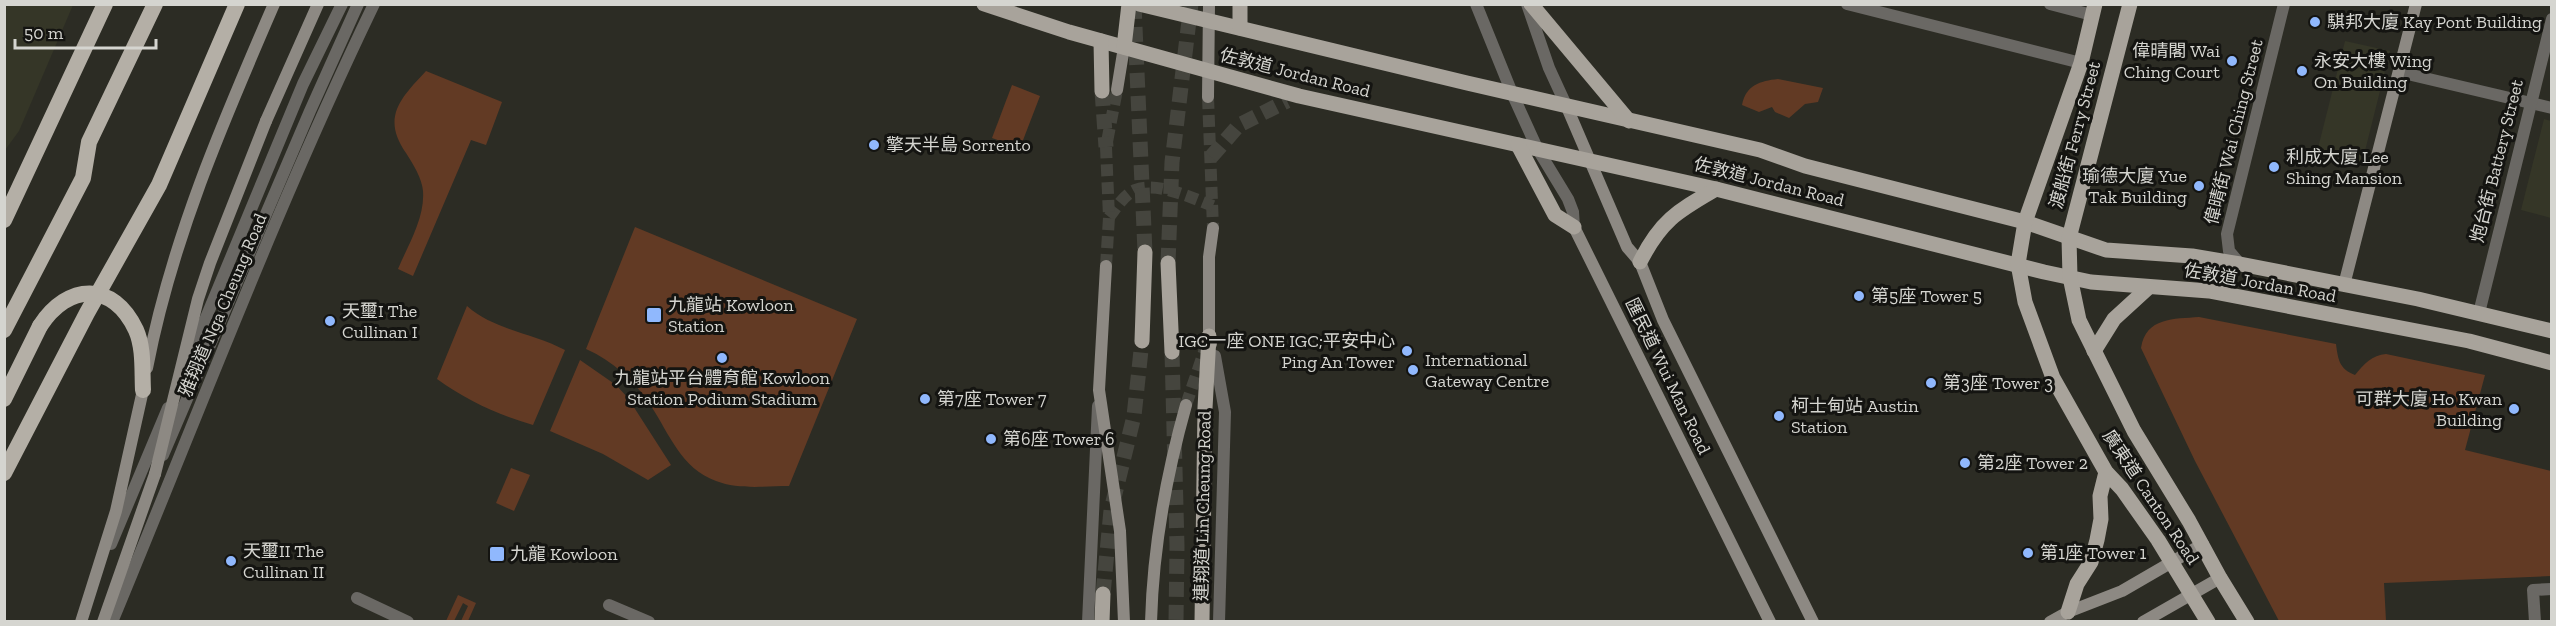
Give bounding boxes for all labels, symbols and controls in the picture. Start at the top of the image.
place label: 騏邦大廈 Kay Pont Building [2327,11,2542,33]
scale bar [15,12,156,50]
marker: 騏邦大廈 Kay Pont Building [2308,15,2322,29]
text: 50 m [24,22,64,44]
street label: 偉晴街 Wai Ching Street [2200,37,2268,227]
place label: 偉晴閣 Wai Ching Court [2124,40,2220,83]
street label: 佐敦道 Jordan Road [1217,44,1373,102]
place label: 永安大樓 Wing On Building [2314,50,2432,93]
marker: 偉晴閣 Wai Ching Court [2225,54,2239,68]
street label: 渡船街 Ferry Street [2045,59,2105,211]
marker: 永安大樓 Wing On Building [2295,64,2309,78]
street label: 炮台街 Battery Street [2466,77,2528,245]
place label: 擎天半島 Sorrento [886,134,1031,156]
marker: 擎天半島 Sorrento [867,138,881,152]
place label: 利成大廈 Lee Shing Mansion [2286,146,2403,189]
street label: 佐敦道 Jordan Road [1691,153,1847,211]
marker: 利成大廈 Lee Shing Mansion [2267,160,2281,174]
place label: 瑜德大廈 Yue Tak Building [2082,165,2187,208]
marker: 瑜德大廈 Yue Tak Building [2192,179,2206,193]
street label: 雅翔道 Nga Cheung Road [174,210,272,400]
street label: 佐敦道 Jordan Road [2182,259,2338,307]
place label: 第5座 Tower 5 [1871,285,1982,307]
marker: 第5座 Tower 5 [1852,289,1866,303]
place label: 九龍站 Kowloon Station [668,294,794,337]
street label: 匯民道 Wui Man Road [1621,294,1715,458]
place label: 天璽I The Cullinan I [342,300,418,343]
marker: 九龍站 Kowloon Station [645,306,663,324]
marker: 天璽I The Cullinan I [323,314,337,328]
place label: IGC一座 ONE IGC;平安中心 Ping An Tower [1179,330,1395,373]
marker: IGC一座 ONE IGC;平安中心 Ping An Tower [1400,344,1414,358]
place label: International Gateway Centre [1425,349,1549,392]
marker: 九龍站平台體育館 Kowloon Station Podium Stadium [715,351,729,365]
marker: International Gateway Centre [1406,363,1420,377]
place label: 九龍站平台體育館 Kowloon Station Podium Stadium [614,367,830,410]
place label: 第3座 Tower 3 [1943,372,2053,394]
marker: 第3座 Tower 3 [1924,376,1938,390]
place label: 第7座 Tower 7 [937,388,1047,410]
place label: 可群大廈 Ho Kwan Building [2356,388,2503,431]
marker: 第7座 Tower 7 [918,392,932,406]
place label: 柯士甸站 Austin Station [1791,395,1919,438]
marker: 可群大廈 Ho Kwan Building [2507,402,2521,416]
marker: 柯士甸站 Austin Station [1772,409,1786,423]
street label: 連翔道 Lin Cheung Road [1190,410,1216,601]
street label: 廣東道 Canton Road [2098,425,2204,569]
place label: 第6座 Tower 6 [1003,428,1115,450]
marker: 第6座 Tower 6 [984,432,998,446]
place label: 第2座 Tower 2 [1977,452,2088,474]
marker: 第2座 Tower 2 [1958,456,1972,470]
place label: 天璽II The Cullinan II [243,540,325,583]
place label: 第1座 Tower 1 [2040,542,2146,564]
place label: 九龍 Kowloon [510,543,618,565]
marker: 九龍 Kowloon [488,545,506,563]
marker: 第1座 Tower 1 [2021,546,2035,560]
marker: 天璽II The Cullinan II [224,554,238,568]

